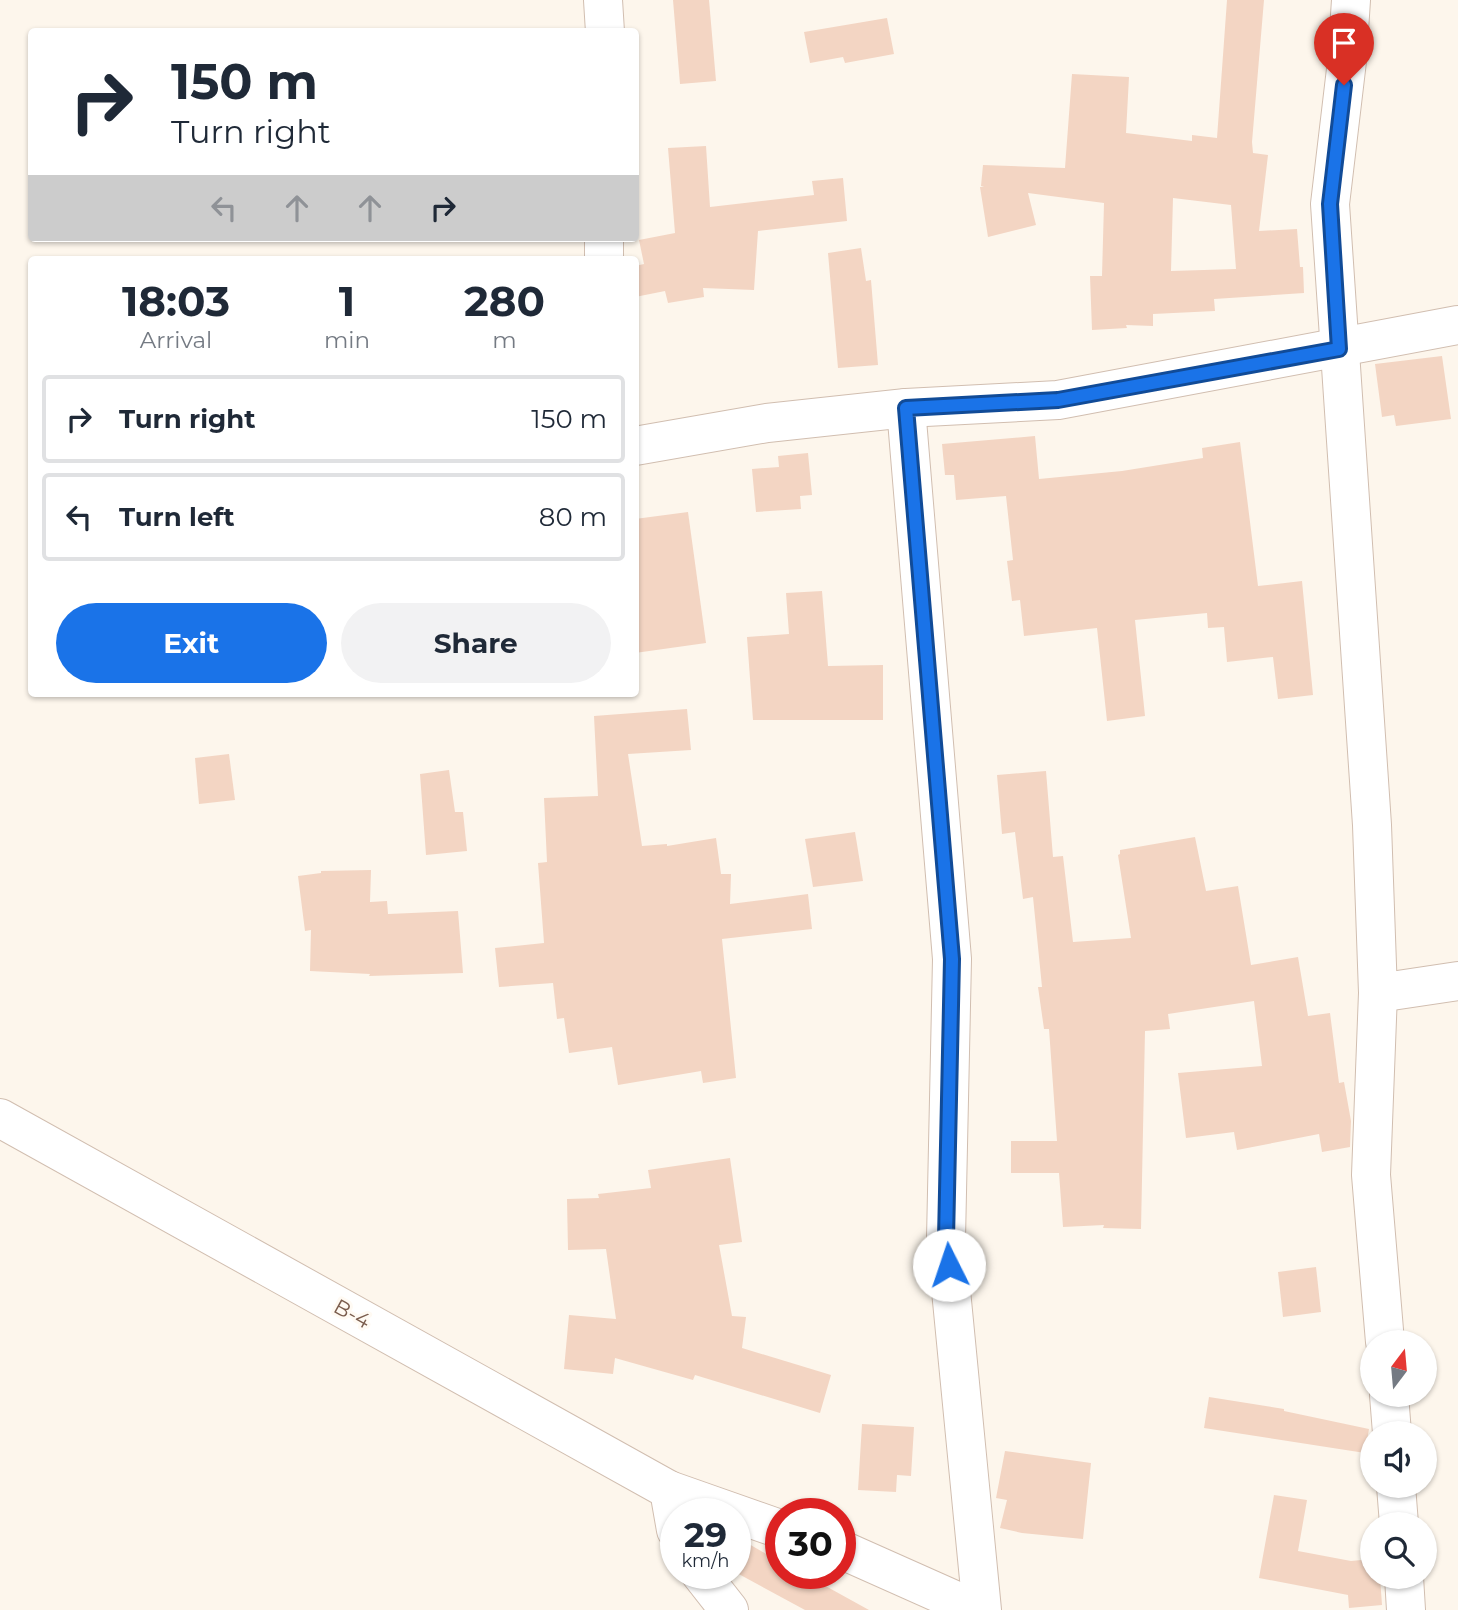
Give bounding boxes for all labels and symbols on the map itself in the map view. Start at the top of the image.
pin [1314,13,1374,85]
position arrow [912,1228,986,1302]
street label: B-4 [330,1293,375,1334]
north arrow [1360,1330,1437,1407]
speed limit sign: 30 [765,1498,856,1589]

